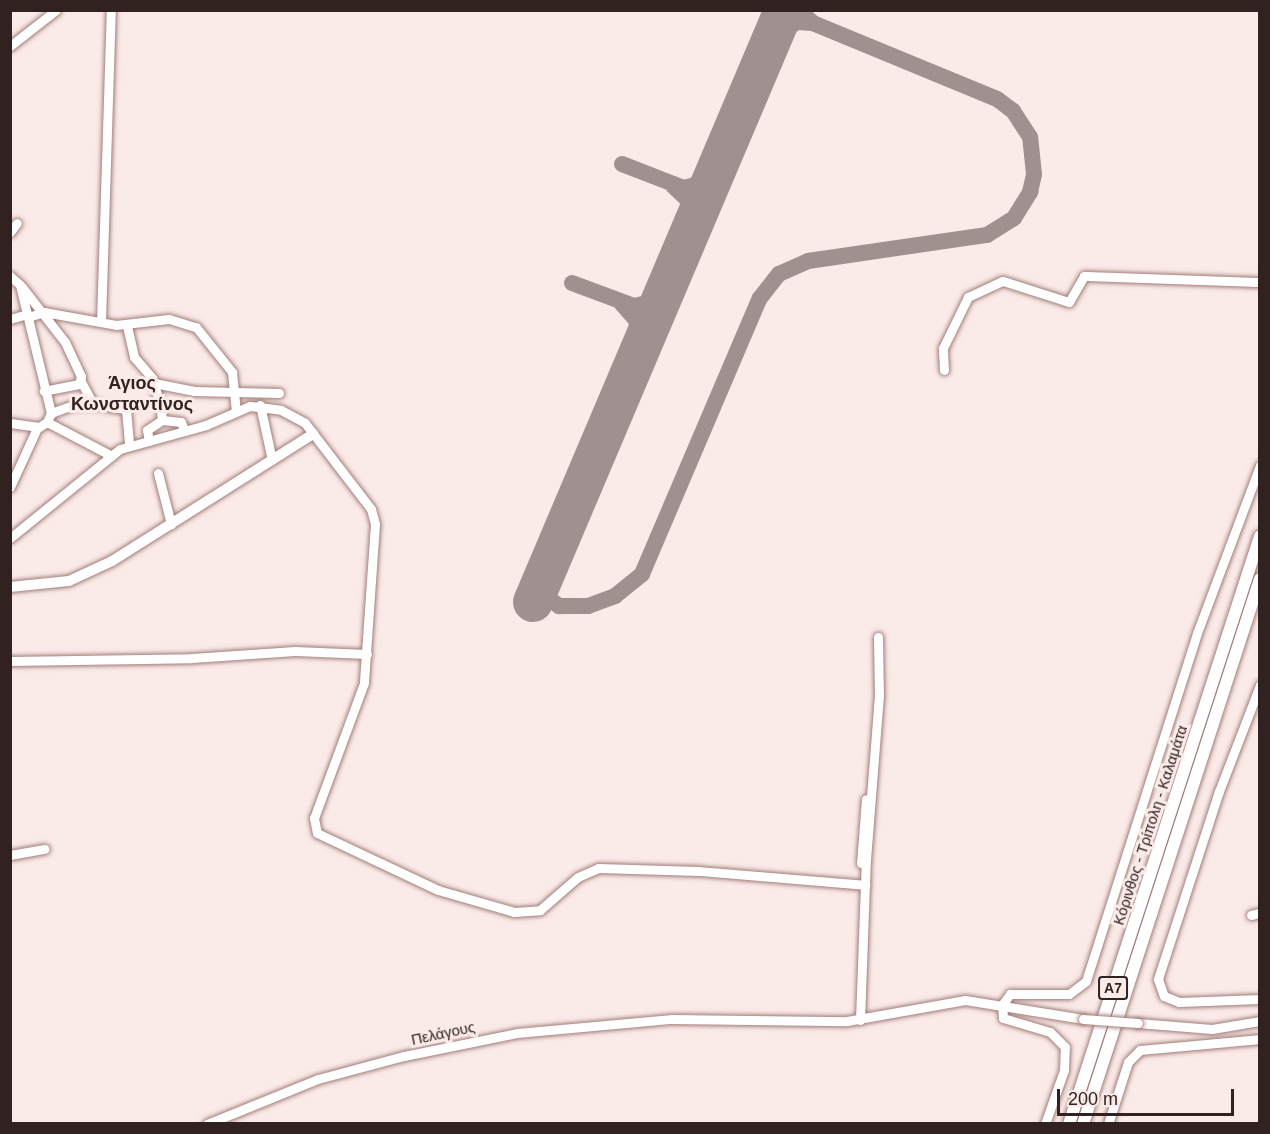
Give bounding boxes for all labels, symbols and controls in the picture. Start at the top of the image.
district label: Άγιος Κωνσταντίνος [71,373,193,416]
street label: Κόρινθος - Τρίπολη - Καλαμάτα [1109,723,1191,927]
road number: Α7 [1098,977,1128,999]
street label: Πελάγους [409,1017,477,1049]
scale bar [1060,1077,1237,1115]
text: 200 m [1068,1089,1118,1109]

